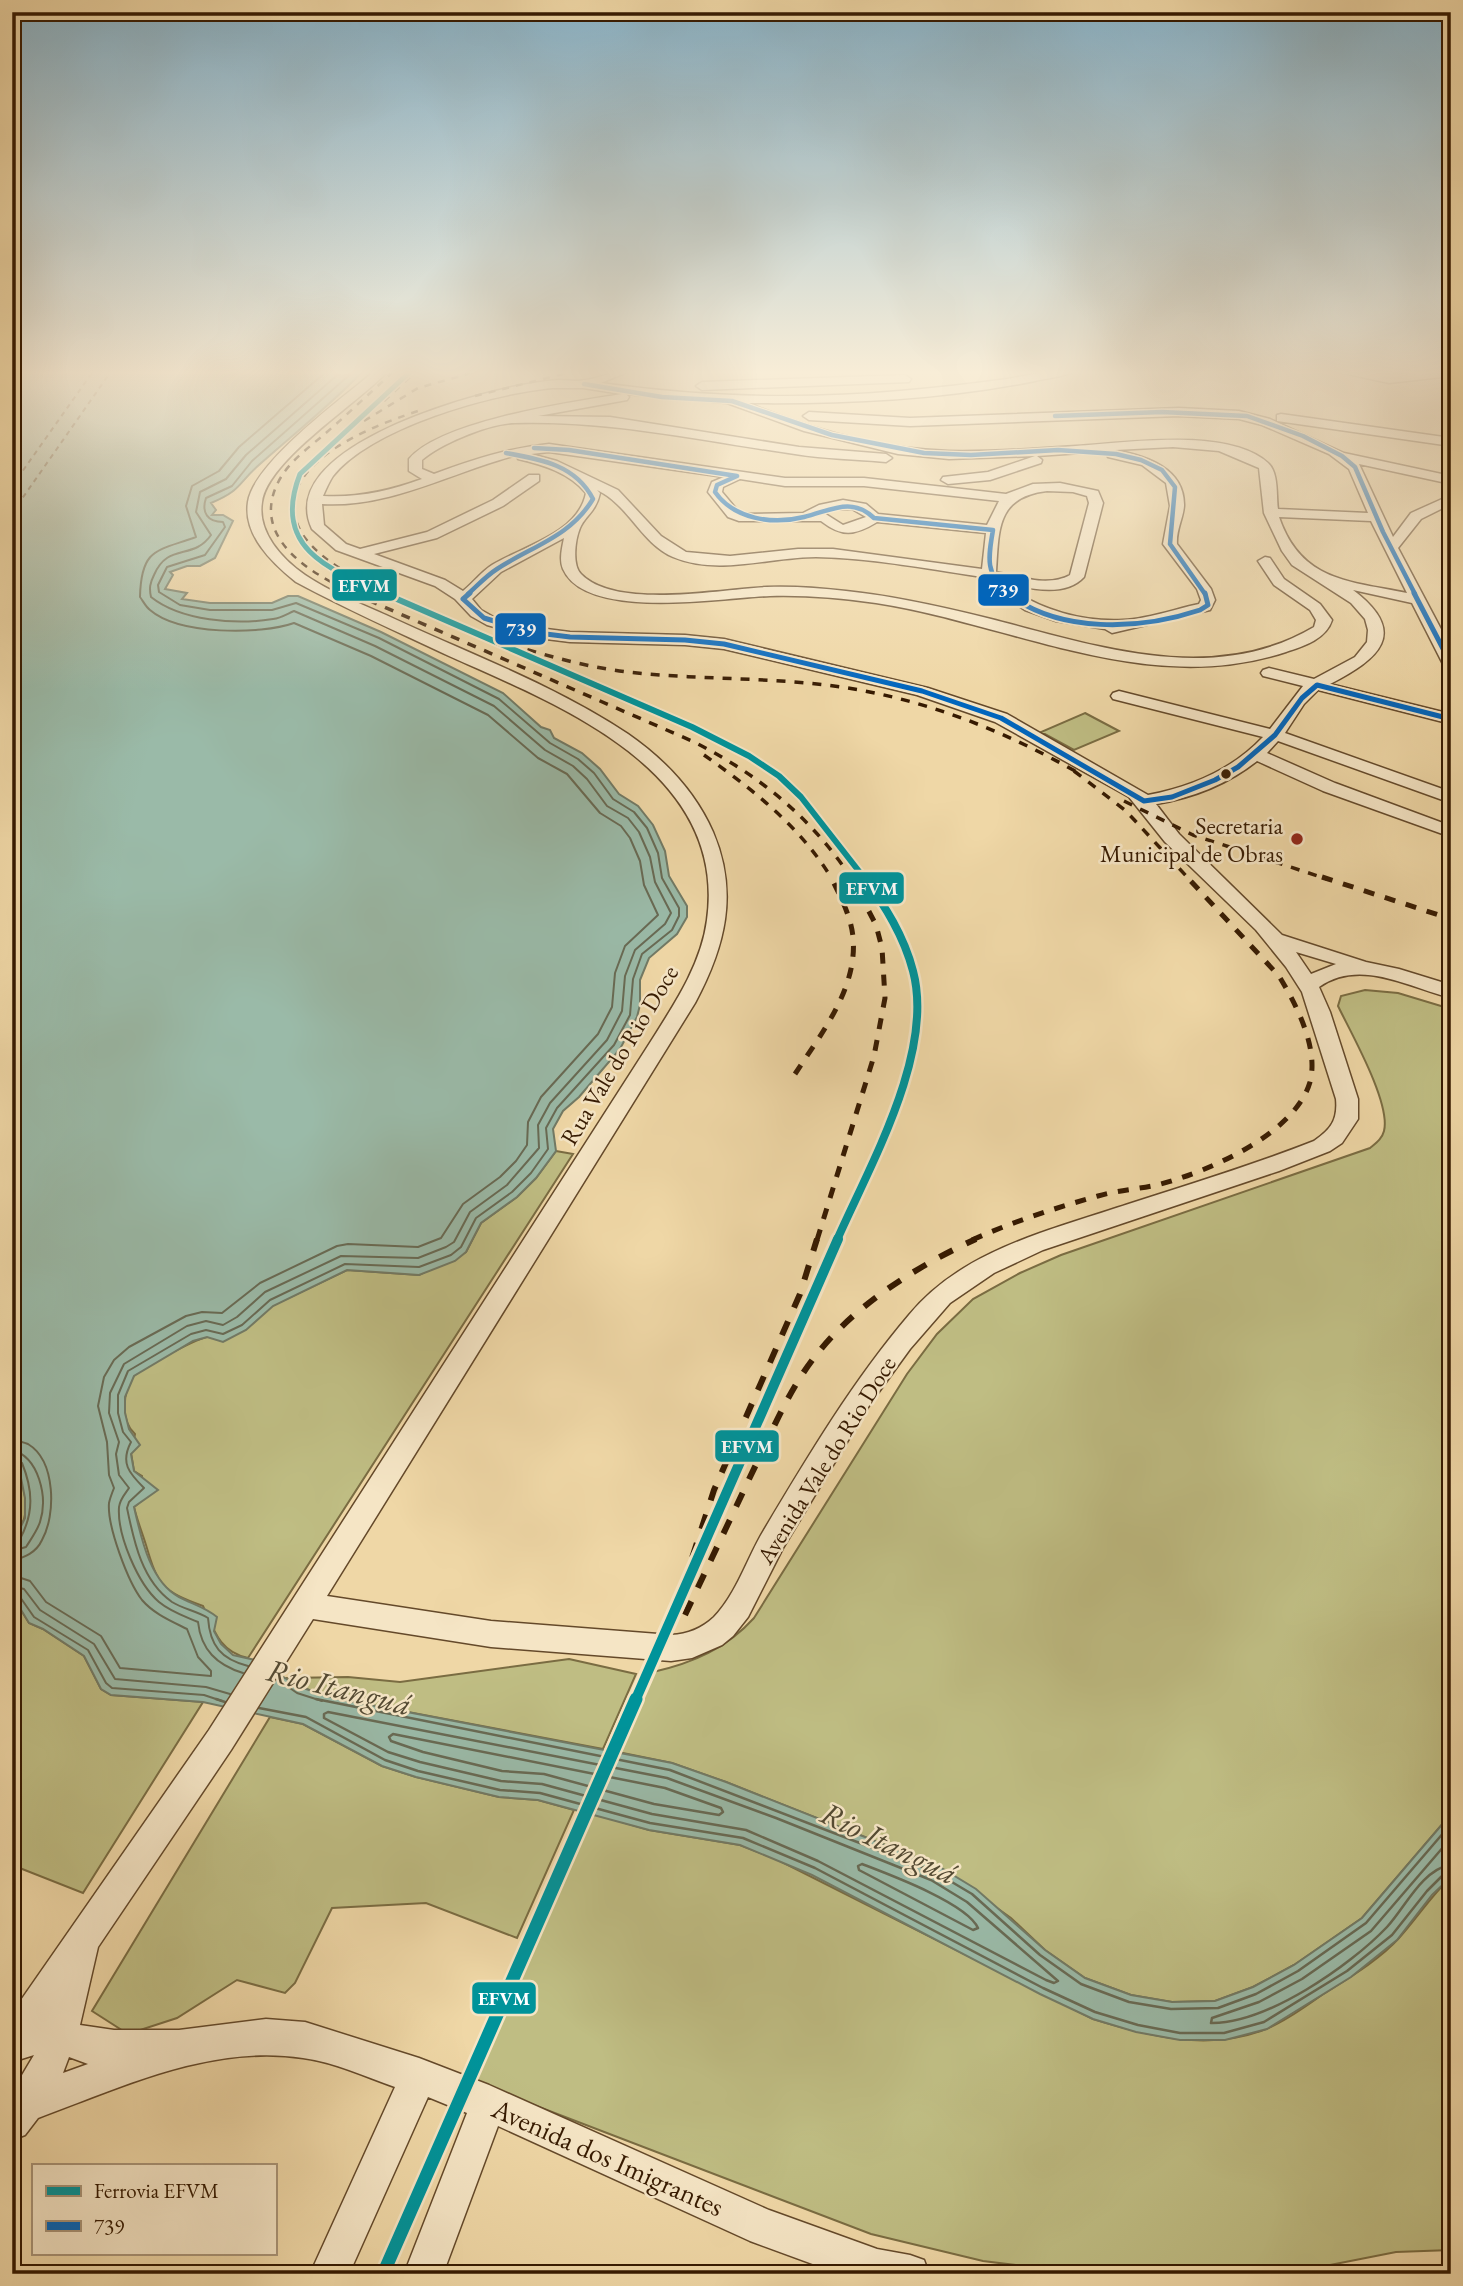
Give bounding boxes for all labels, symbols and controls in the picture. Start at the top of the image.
line badge: EFVM [331,568,398,602]
text: EFVM [338,573,390,598]
line badge: 739 [977,573,1030,607]
text: 739 [988,578,1018,603]
line badge: 739 [494,612,547,646]
text: 739 [506,617,536,642]
unlabelled marker [1219,767,1233,781]
place label: Secretaria Municipal de Obras [1100,810,1283,869]
marker: Secretaria Municipal de Obras [1289,831,1305,847]
line badge: EFVM [838,871,905,905]
text: EFVM [846,876,898,901]
street label: Rua Vale do Rio Doce [553,959,685,1151]
street label: Avenida Vale do Rio Doce [749,1350,903,1571]
line badge: EFVM [714,1429,780,1463]
text: EFVM [721,1434,773,1459]
water label: Rio Itanguá [262,1649,416,1725]
water label: Rio Itanguá [814,1792,965,1894]
line badge: EFVM [471,1981,537,2015]
text: EFVM [478,1986,530,2011]
street label: Avenida dos Imigrantes [486,2089,729,2224]
legend [32,2164,276,2254]
text: Ferrovia EFVM [94,2177,219,2204]
text: 739 [94,2213,124,2240]

